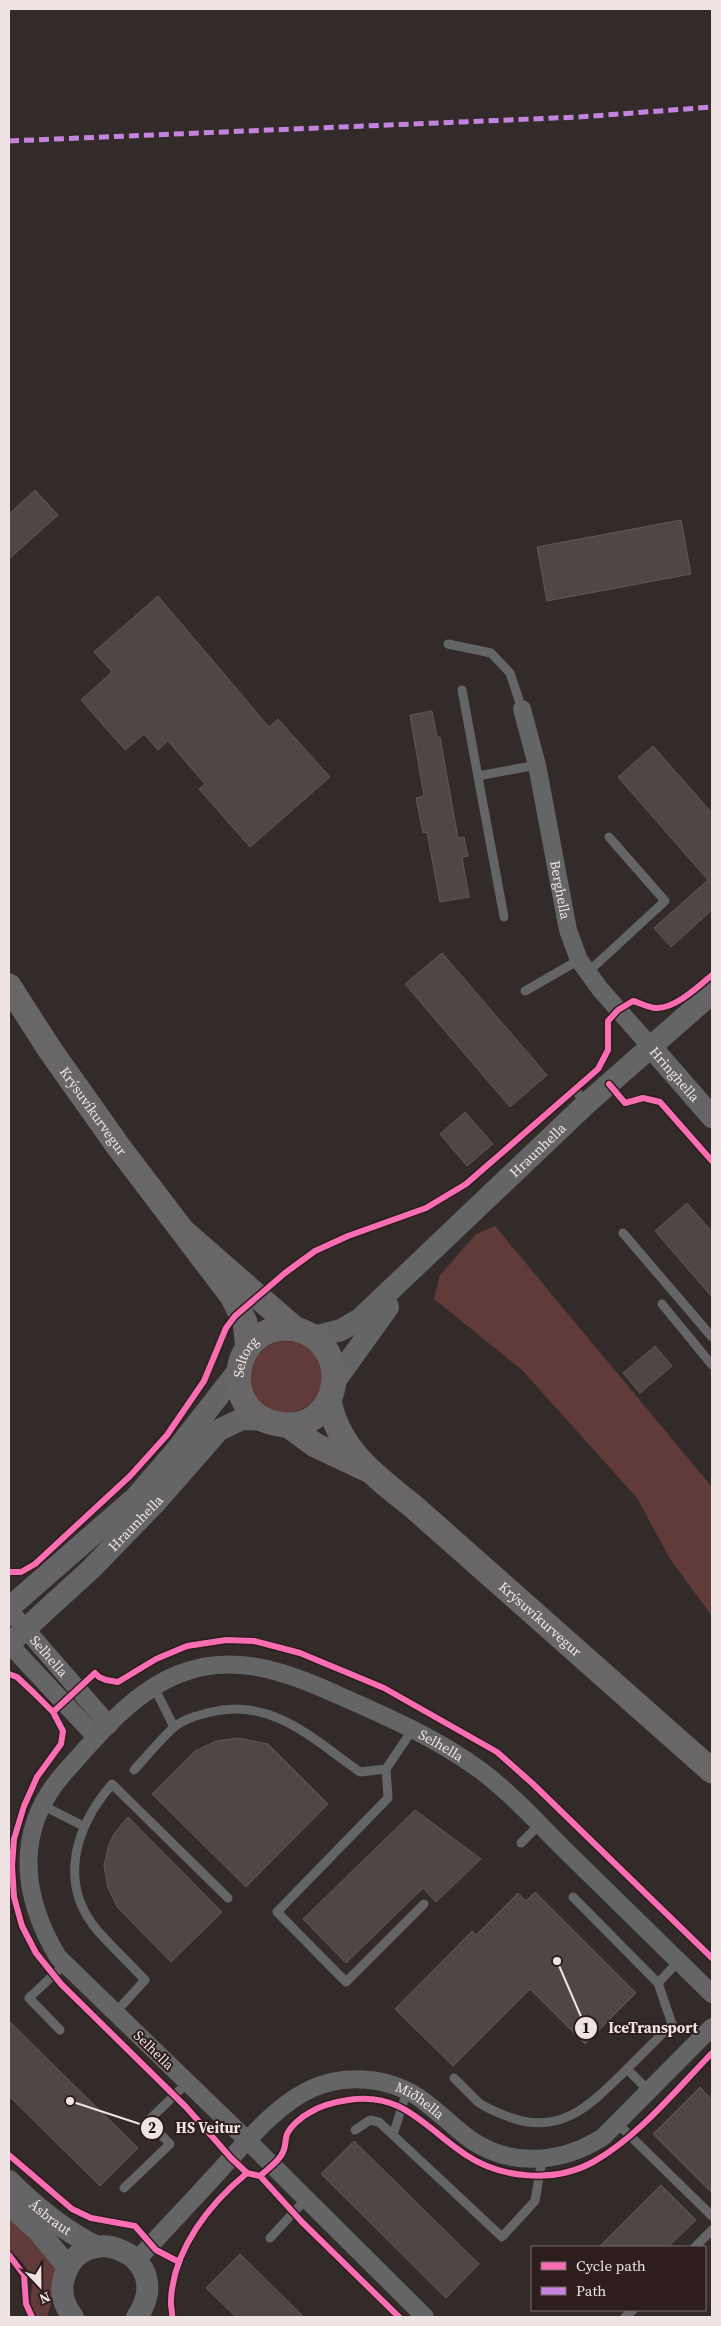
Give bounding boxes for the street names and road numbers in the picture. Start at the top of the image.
street label: Berghella [545,859,576,922]
street label: Hringhella [645,1042,705,1107]
street label: Krýsuvíkurvegur [55,1063,132,1160]
street label: Hraunhella [505,1118,571,1182]
street label: Seltorg [228,1332,263,1378]
street label: Hraunhella [103,1490,168,1556]
street label: Krýsuvíkurvegur [494,1577,586,1661]
street label: Selhella [25,1631,73,1682]
street label: Selhella [415,1724,468,1767]
street label: Selhella [129,2026,179,2075]
street label: Miðhella [392,2077,449,2124]
street label: Ásbraut [25,2194,76,2240]

